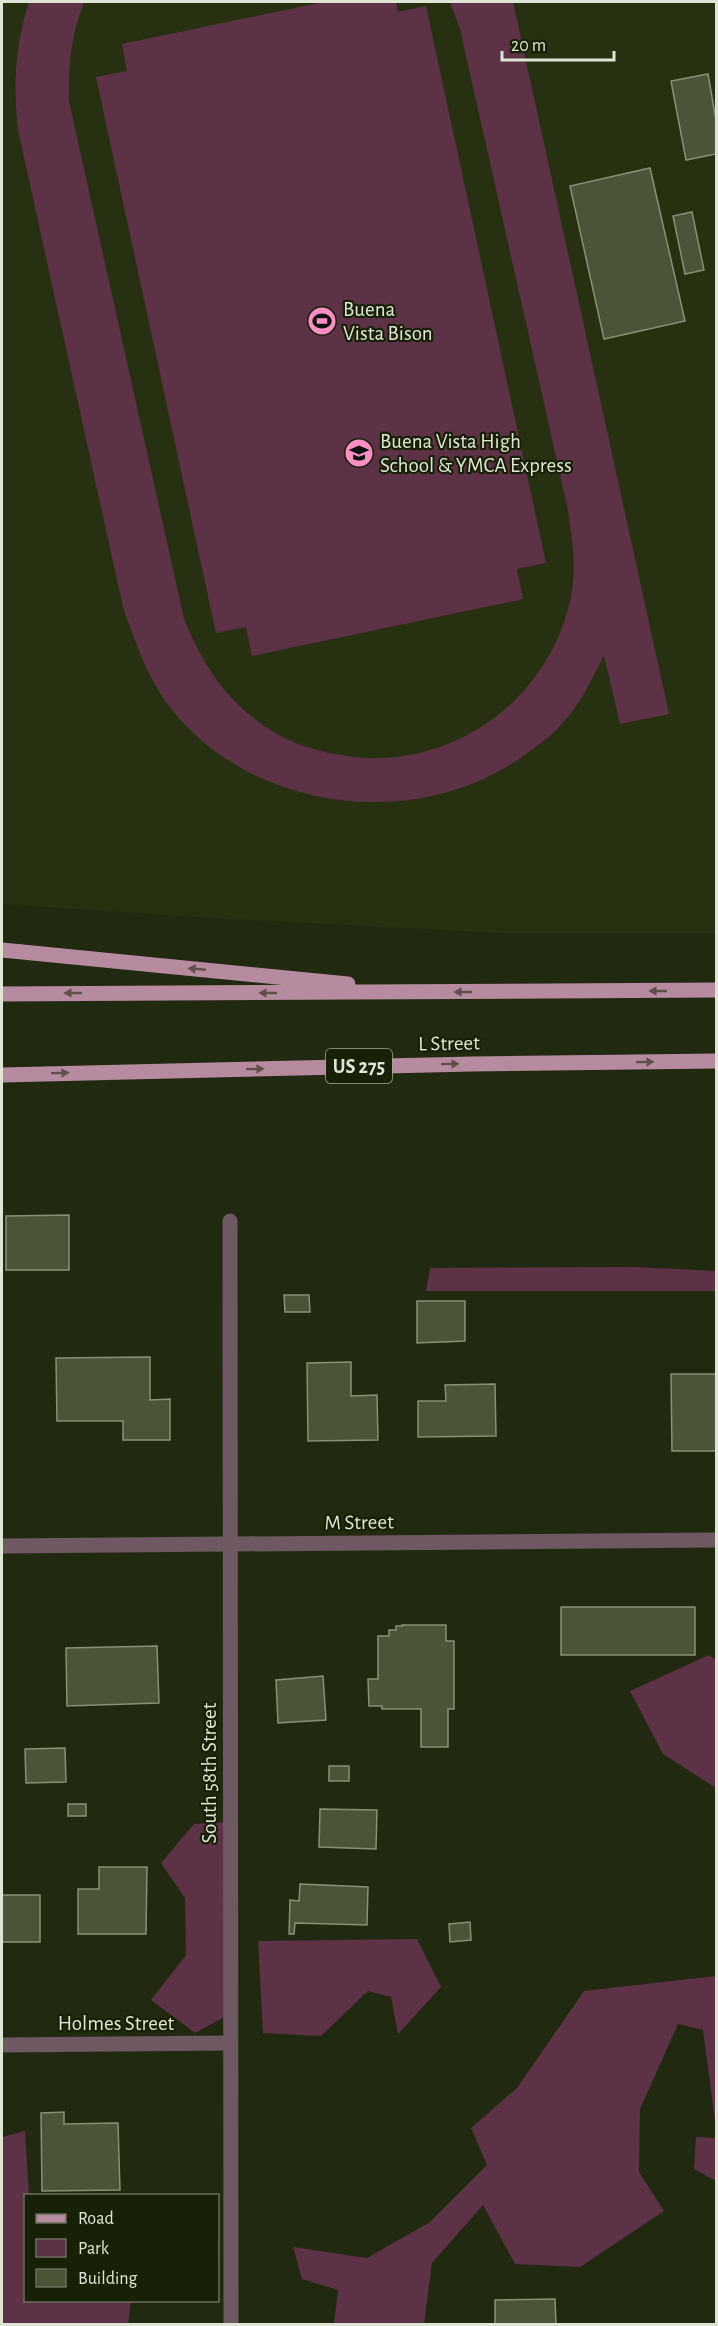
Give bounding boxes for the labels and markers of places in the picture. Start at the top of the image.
place label: Buena Vista Bison [343,299,433,344]
sports icon: Buena Vista Bison [306,305,338,337]
place label: Buena Vista High School & YMCA Express [380,431,572,476]
school or university icon: Buena Vista High School & YMCA Express [343,437,375,469]

